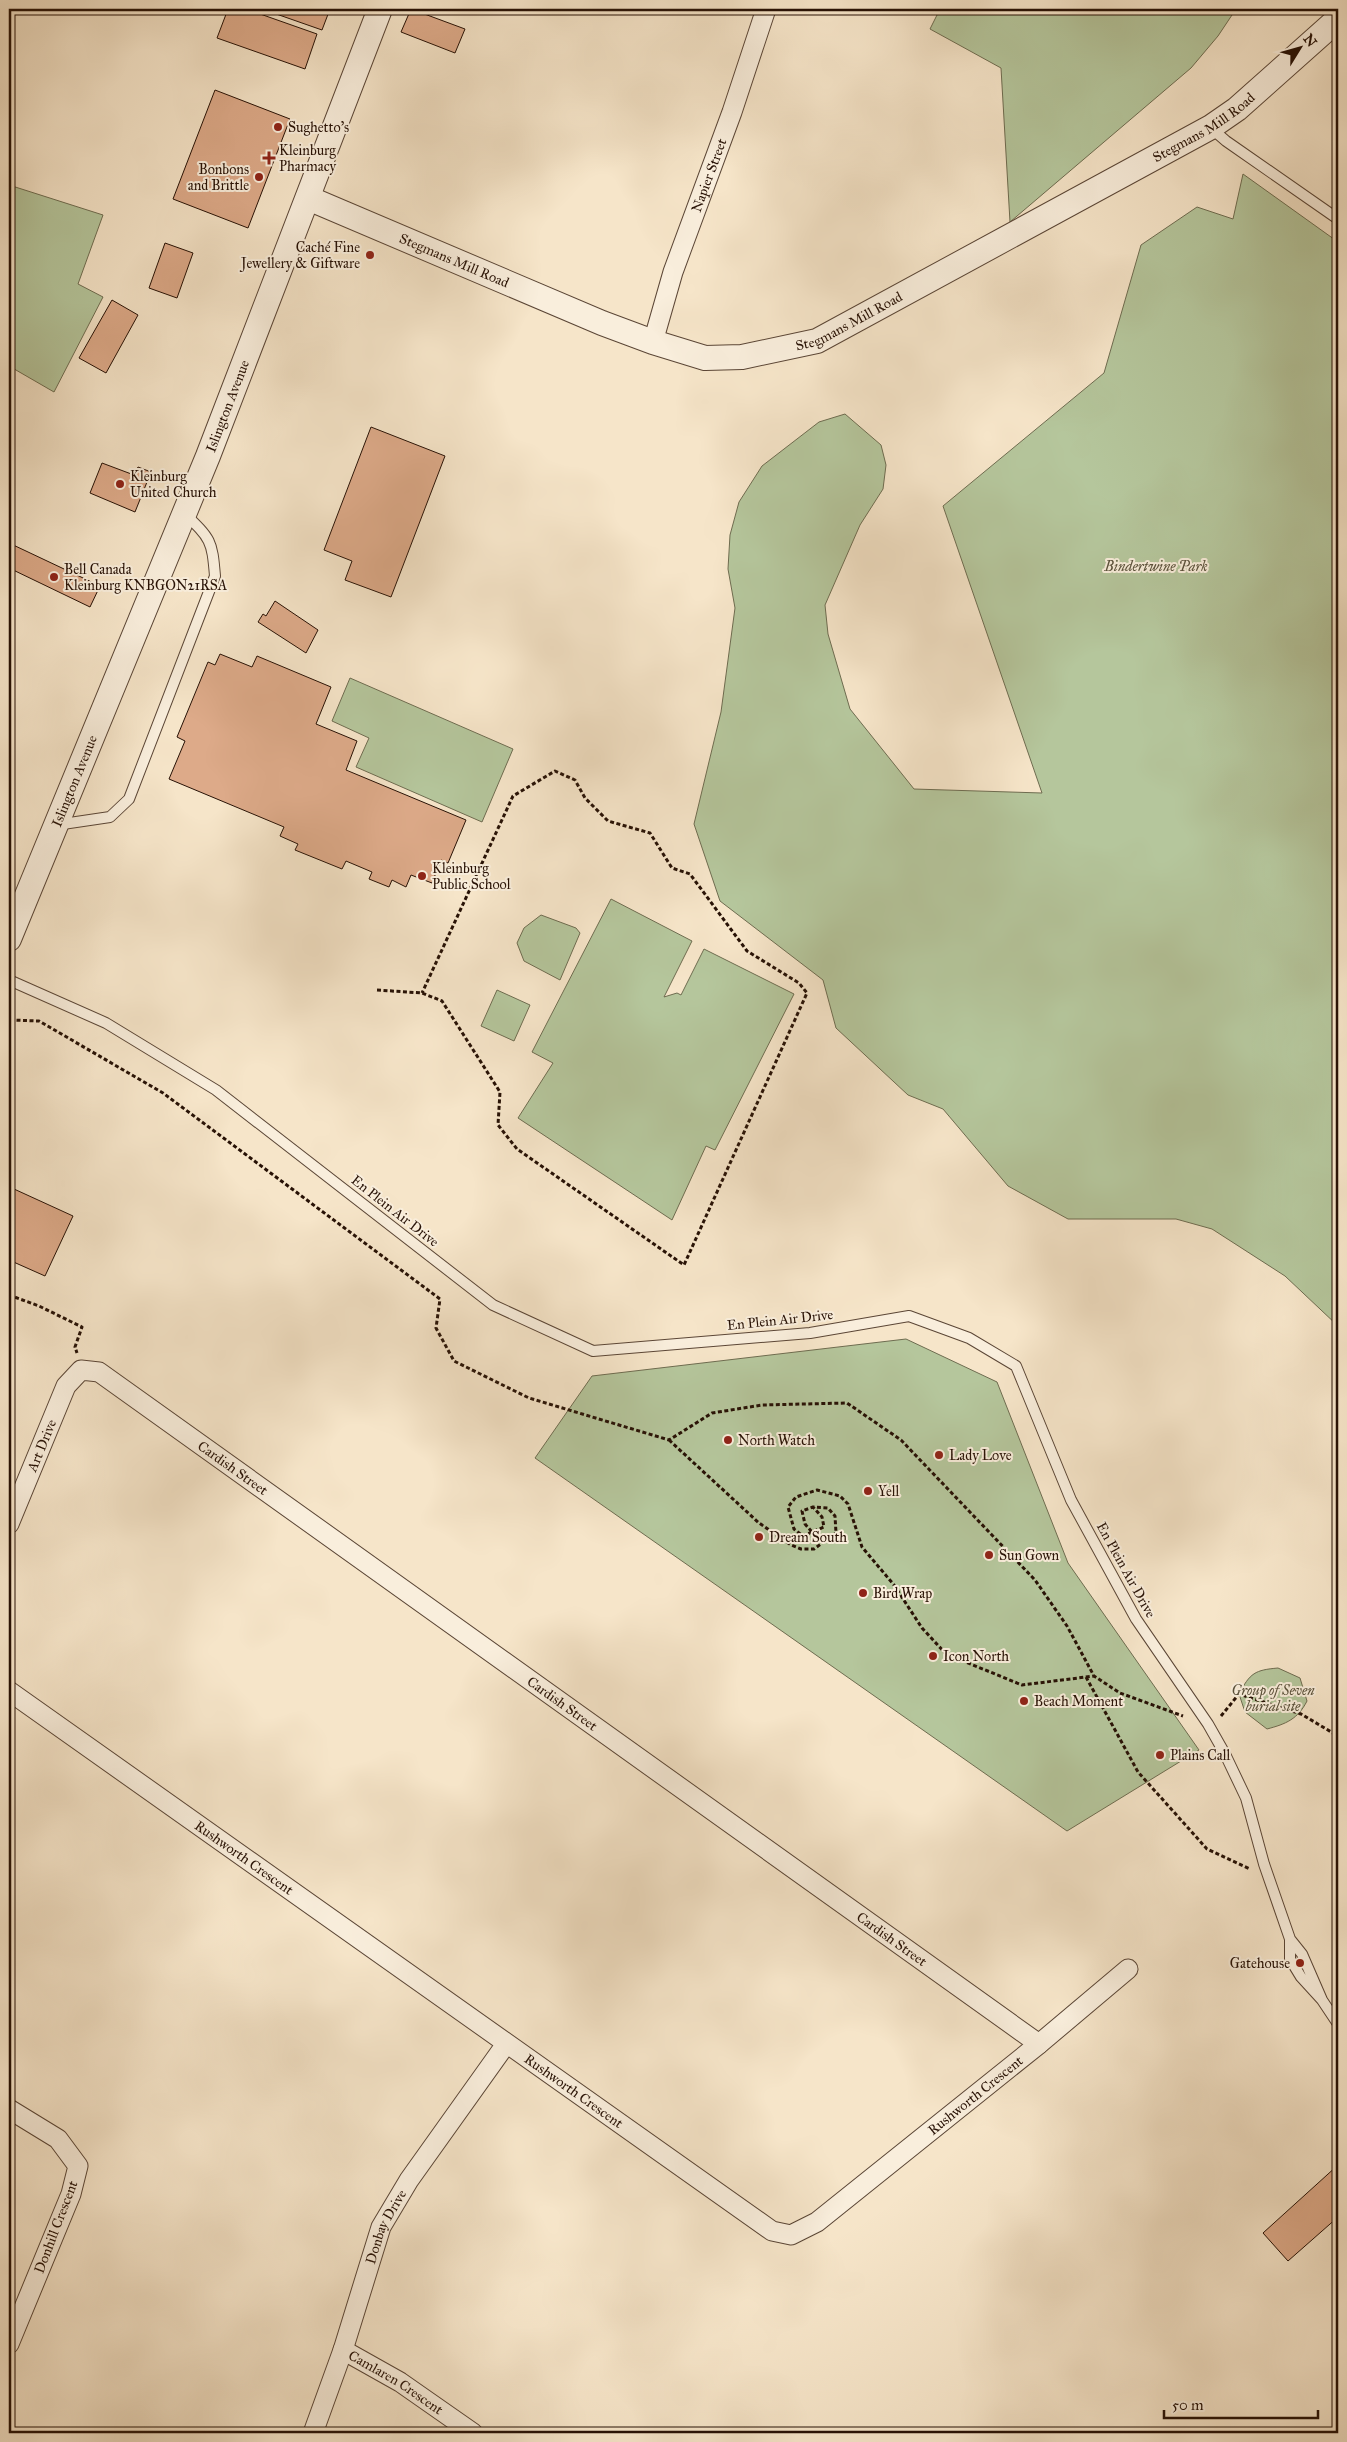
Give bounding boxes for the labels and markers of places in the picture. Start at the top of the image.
place label: Sughetto's [288,119,349,136]
marker: Sughetto's [272,121,284,133]
place label: Kleinburg Pharmacy [279,142,337,175]
marker: Kleinburg Pharmacy [263,152,275,164]
place label: Bonbons and Brittle [188,161,249,194]
marker: Bonbons and Brittle [253,171,265,183]
place label: Caché Fine Jewellery & Giftware [239,239,360,273]
marker: Caché Fine Jewellery & Giftware [364,249,376,261]
place label: Kleinburg United Church [130,468,217,501]
marker: Kleinburg United Church [114,478,126,490]
place label: Bell Canada Kleinburg KNBGON21RSA [64,561,228,594]
marker: Bell Canada Kleinburg KNBGON21RSA [48,571,60,583]
place label: Kleinburg Public School [432,860,511,893]
marker: Kleinburg Public School [416,870,428,882]
place label: North Watch [738,1432,815,1449]
marker: North Watch [722,1434,734,1446]
place label: Lady Love [949,1447,1012,1464]
marker: Lady Love [933,1449,945,1461]
place label: Yell [878,1483,900,1500]
marker: Yell [862,1485,874,1497]
place label: Dream South [769,1529,847,1546]
marker: Dream South [753,1531,765,1543]
place label: Sun Gown [999,1547,1060,1564]
marker: Sun Gown [983,1549,995,1561]
place label: Bird Wrap [873,1585,932,1602]
marker: Bird Wrap [857,1587,869,1599]
place label: Icon North [943,1648,1009,1665]
marker: Icon North [927,1650,939,1662]
place label: Beach Moment [1034,1693,1123,1710]
marker: Beach Moment [1018,1695,1030,1707]
place label: Plains Call [1170,1747,1230,1764]
marker: Plains Call [1154,1749,1166,1761]
place label: Gatehouse [1230,1955,1290,1972]
marker: Gatehouse [1294,1957,1306,1969]

